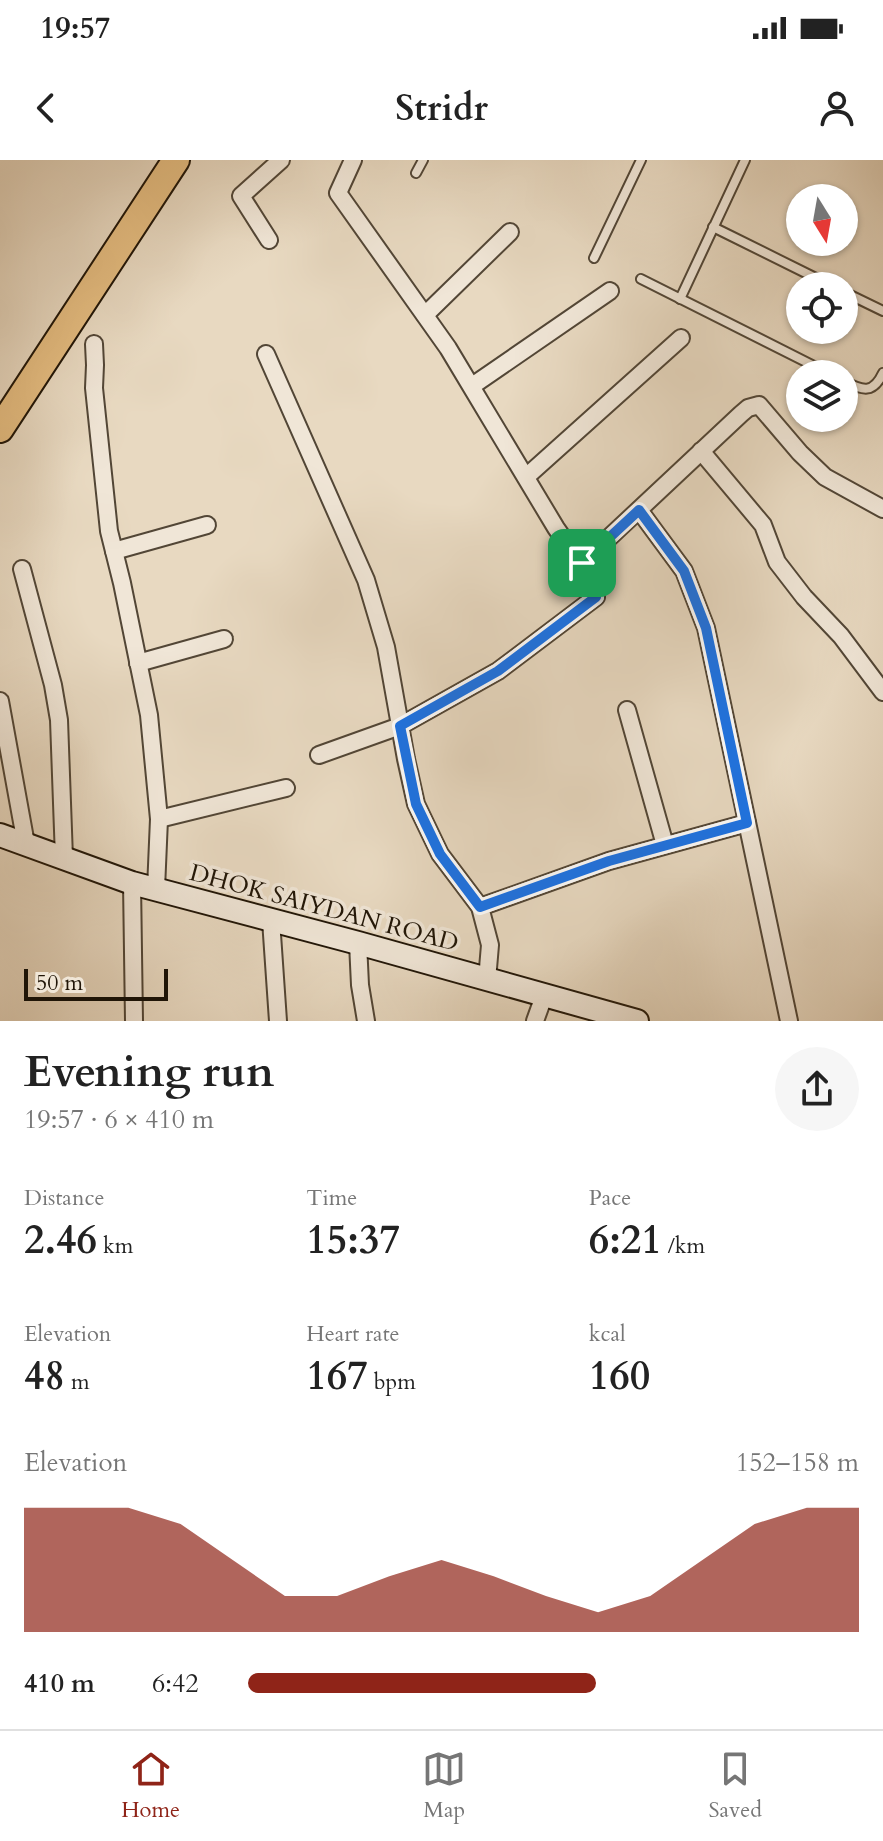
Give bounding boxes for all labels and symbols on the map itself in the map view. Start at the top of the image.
north arrow [786,184,858,256]
pin [548,529,616,597]
street label: DHOK SAIYDAN ROAD [186,856,462,960]
scale bar [24,965,168,1001]

